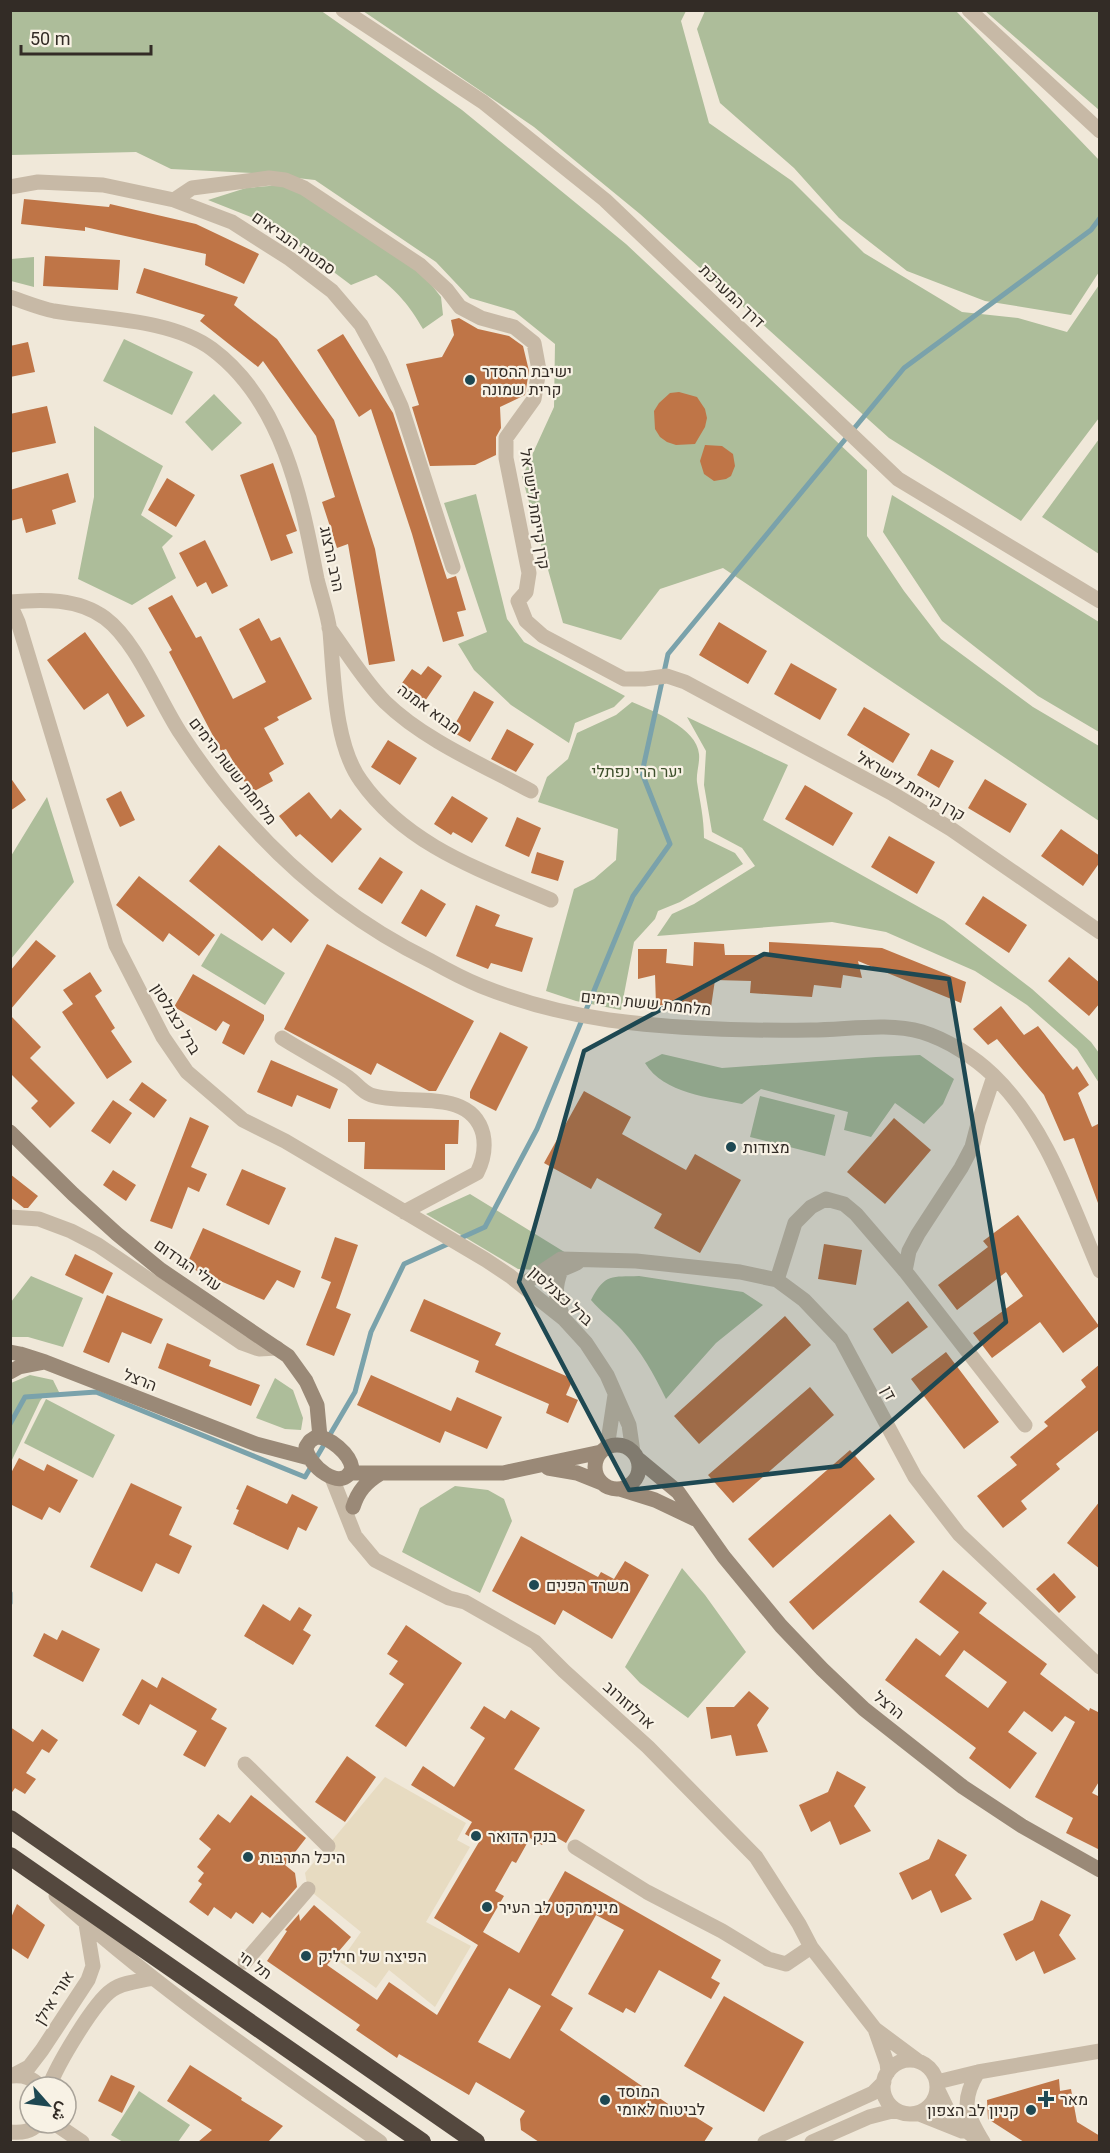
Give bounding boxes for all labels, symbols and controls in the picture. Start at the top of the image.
scale bar [21,18,152,56]
text: 50 m [30,28,70,49]
street label: סמטת הנביאים [248,207,340,279]
street label: דרך המערכת [695,260,769,332]
place label: ישיבת ההסדר קרית שמונה [482,362,572,399]
marker: ישיבת ההסדר קרית שמונה [463,373,477,387]
street label: קרן קיימת לישראל [516,447,554,571]
street label: הרב הרצוג [316,524,348,594]
street label: מבוא אמנה [394,680,464,738]
street label: מלחמת ששת הימים [185,714,281,828]
street label: קרן קיימת לישראל [853,747,969,825]
park label: יער הרי נפתלי [592,762,682,781]
street label: ברל כצנלסון [147,980,205,1058]
street label: מלחמת ששת הימים [580,987,712,1019]
place label: מצודות [743,1138,790,1157]
marker: מצודות [724,1140,738,1154]
street label: עולי הגרדום [151,1235,225,1295]
street label: ברל כצנלסון [525,1262,597,1330]
street label: הרצל [121,1365,159,1395]
street label: דן [878,1383,900,1403]
place label: משרד הפנים [546,1576,629,1595]
marker: משרד הפנים [527,1578,541,1592]
street label: ארלוזורוב [599,1677,659,1733]
street label: הרצל [870,1687,908,1723]
place label: בנק הדואר [488,1827,557,1846]
marker: בנק הדואר [469,1829,483,1843]
place label: היכל התרבות [260,1848,345,1867]
marker: היכל התרבות [241,1850,255,1864]
place label: מינימרקט לב העיר [499,1898,618,1917]
marker: מינימרקט לב העיר [480,1900,494,1914]
street label: תל חי [235,1947,275,1983]
place label: הפיצה של חיליק [318,1947,427,1966]
marker: הפיצה של חיליק [299,1949,313,1963]
street label: אורי אילן [30,1968,78,2028]
north arrow [18,2075,78,2135]
place label: המוסד לביטוח לאומי [617,2082,705,2119]
marker: מאר [1037,2090,1055,2108]
place label: מאר [1060,2090,1088,2109]
marker: המוסד לביטוח לאומי [598,2093,612,2107]
text: ش [48,2099,74,2125]
place label: קניון לב הצפון [927,2101,1019,2120]
marker: קניון לב הצפון [1024,2103,1038,2117]

